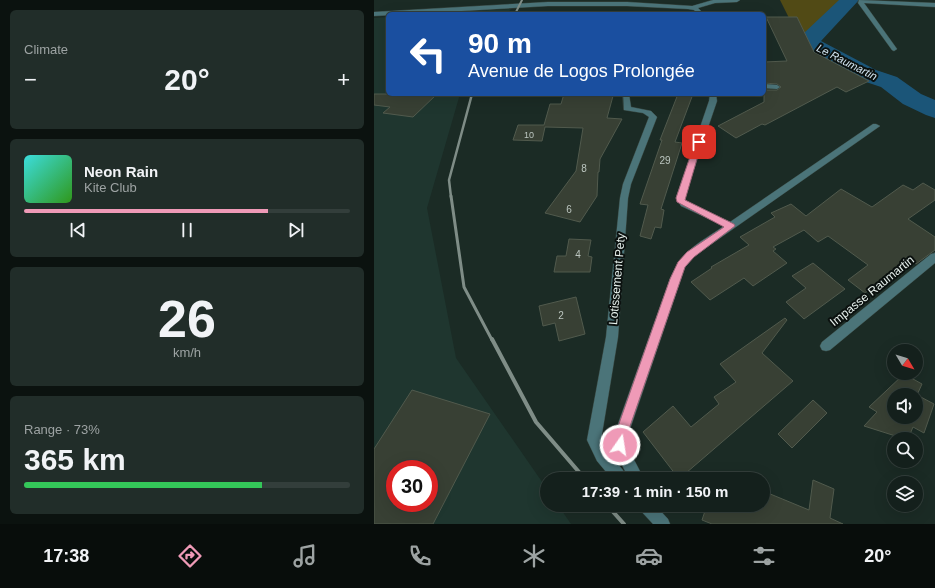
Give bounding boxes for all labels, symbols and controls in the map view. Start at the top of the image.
icon: left [402,28,454,80]
text: 90 m [468,28,532,59]
text: Climate [24,42,68,57]
water label: Le Raumartin [815,42,879,82]
text: Avenue de Logos Prolongée [468,61,695,81]
text: 20° [164,63,210,96]
text: − [24,67,37,92]
text: + [337,67,350,92]
pin [682,125,716,159]
house number: 10 [524,130,534,140]
icon: arrive [688,131,710,153]
house number: 29 [659,155,671,166]
text: Neon Rain [84,163,158,180]
house number: 8 [581,163,587,174]
text: Kite Club [84,180,137,195]
house number: 6 [566,204,572,215]
icon: previous [67,219,89,241]
icon: pause [176,219,198,241]
icon: next [285,219,307,241]
street label: Lotissement Pety [606,233,628,325]
house number: 4 [575,249,581,260]
street label: Impasse Raumartin [827,253,917,329]
text: 26 [158,290,216,348]
house number: 2 [558,310,564,321]
north arrow [887,344,923,380]
map controls [887,344,923,512]
text: km/h [173,345,201,360]
button: sound [887,388,923,424]
text: Range · 73% [24,422,100,437]
position arrow [599,424,641,466]
button: search [887,432,923,468]
text: 365 km [24,443,126,476]
speed limit sign: 30 [386,460,438,512]
button: layers [887,476,923,512]
text: 17:39 · 1 min · 150 m [582,483,728,500]
icon: directions [176,542,204,570]
icon: music [291,542,319,570]
icon: phone [406,542,434,570]
icon: climate [520,542,548,570]
icon: car [635,542,663,570]
icon: filters [750,542,778,570]
text: 17:38 [43,546,89,566]
text: 20° [864,546,892,566]

